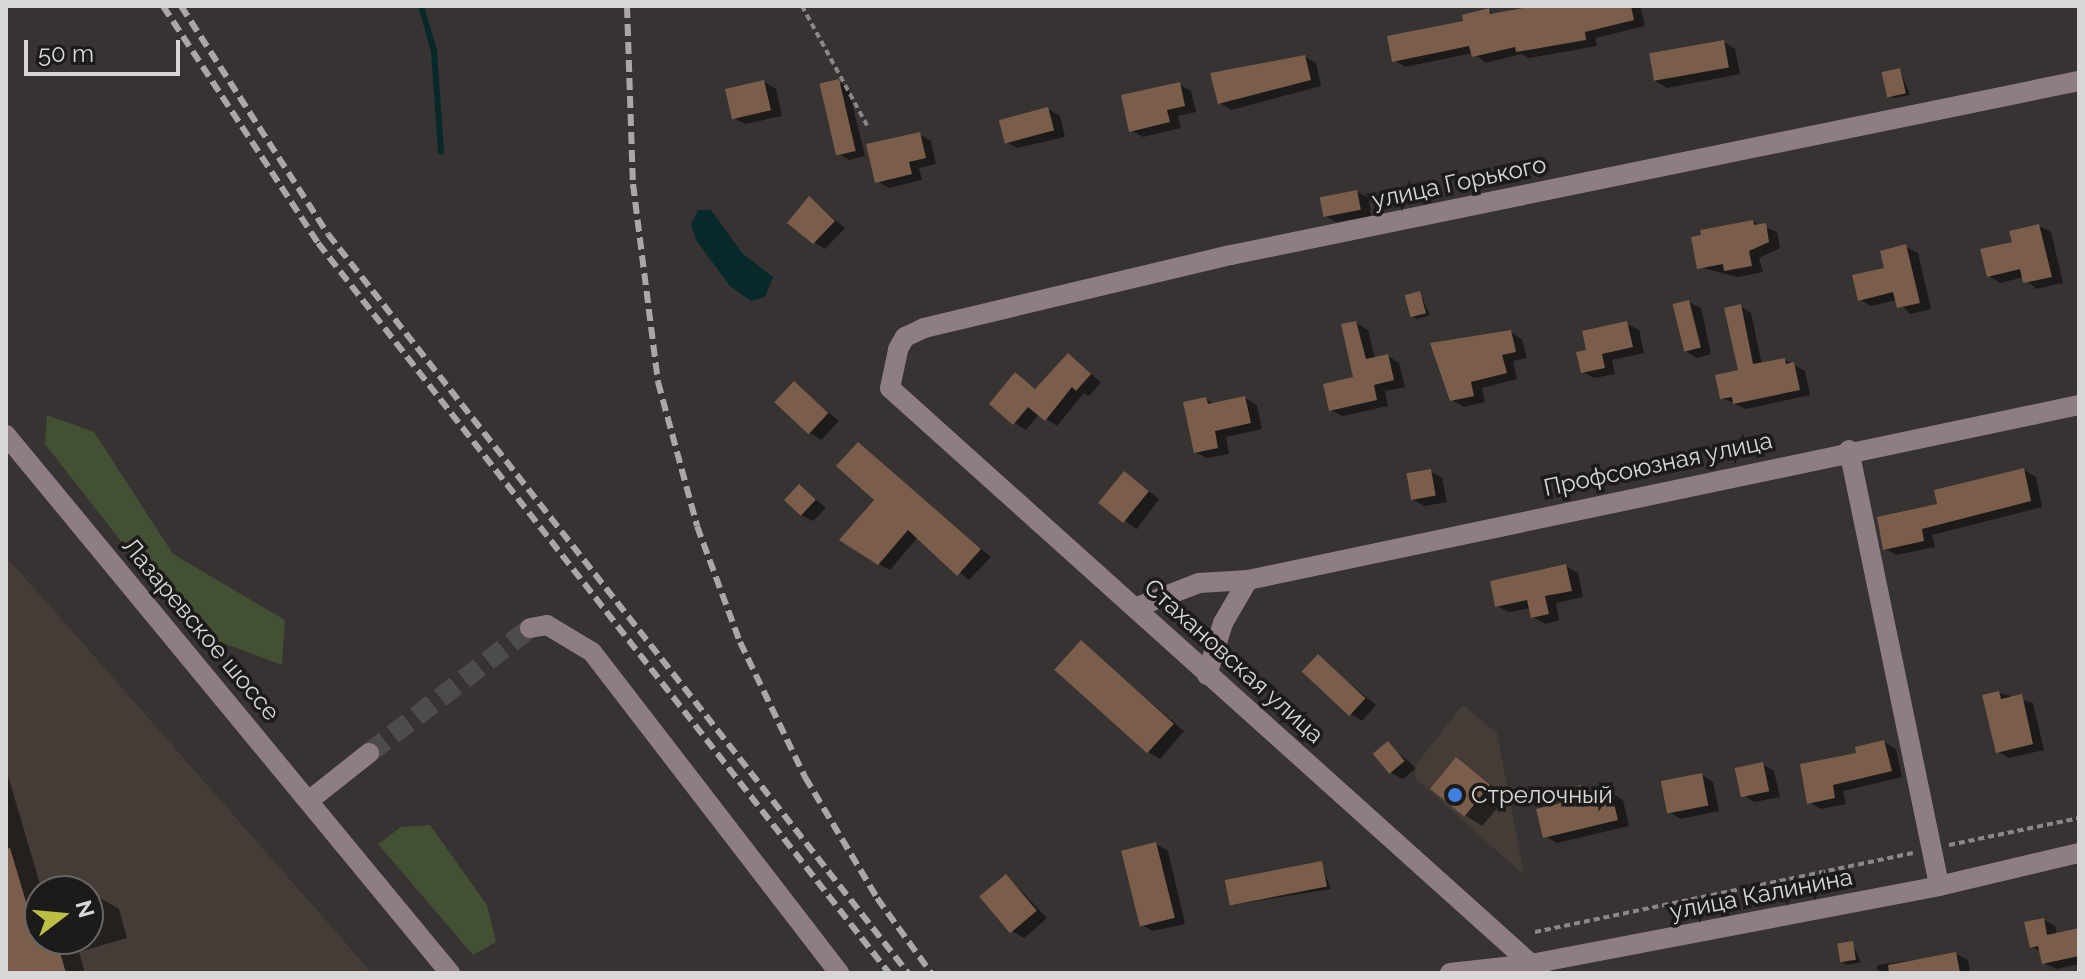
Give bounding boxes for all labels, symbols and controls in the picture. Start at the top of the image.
scale bar [28,24,184,74]
text: 50 m [38,39,94,68]
street label: улица Горького [1369,149,1549,215]
street label: Профсоюзная улица [1541,426,1775,502]
street label: Лазаревское шоссе [116,532,286,726]
street label: Стахановская улица [1138,573,1330,749]
place label: Стрелочный [1471,781,1613,809]
marker: Стрелочный [1446,786,1464,804]
street label: улица Калинина [1667,862,1855,926]
north arrow [24,875,104,955]
text: N [70,897,100,921]

